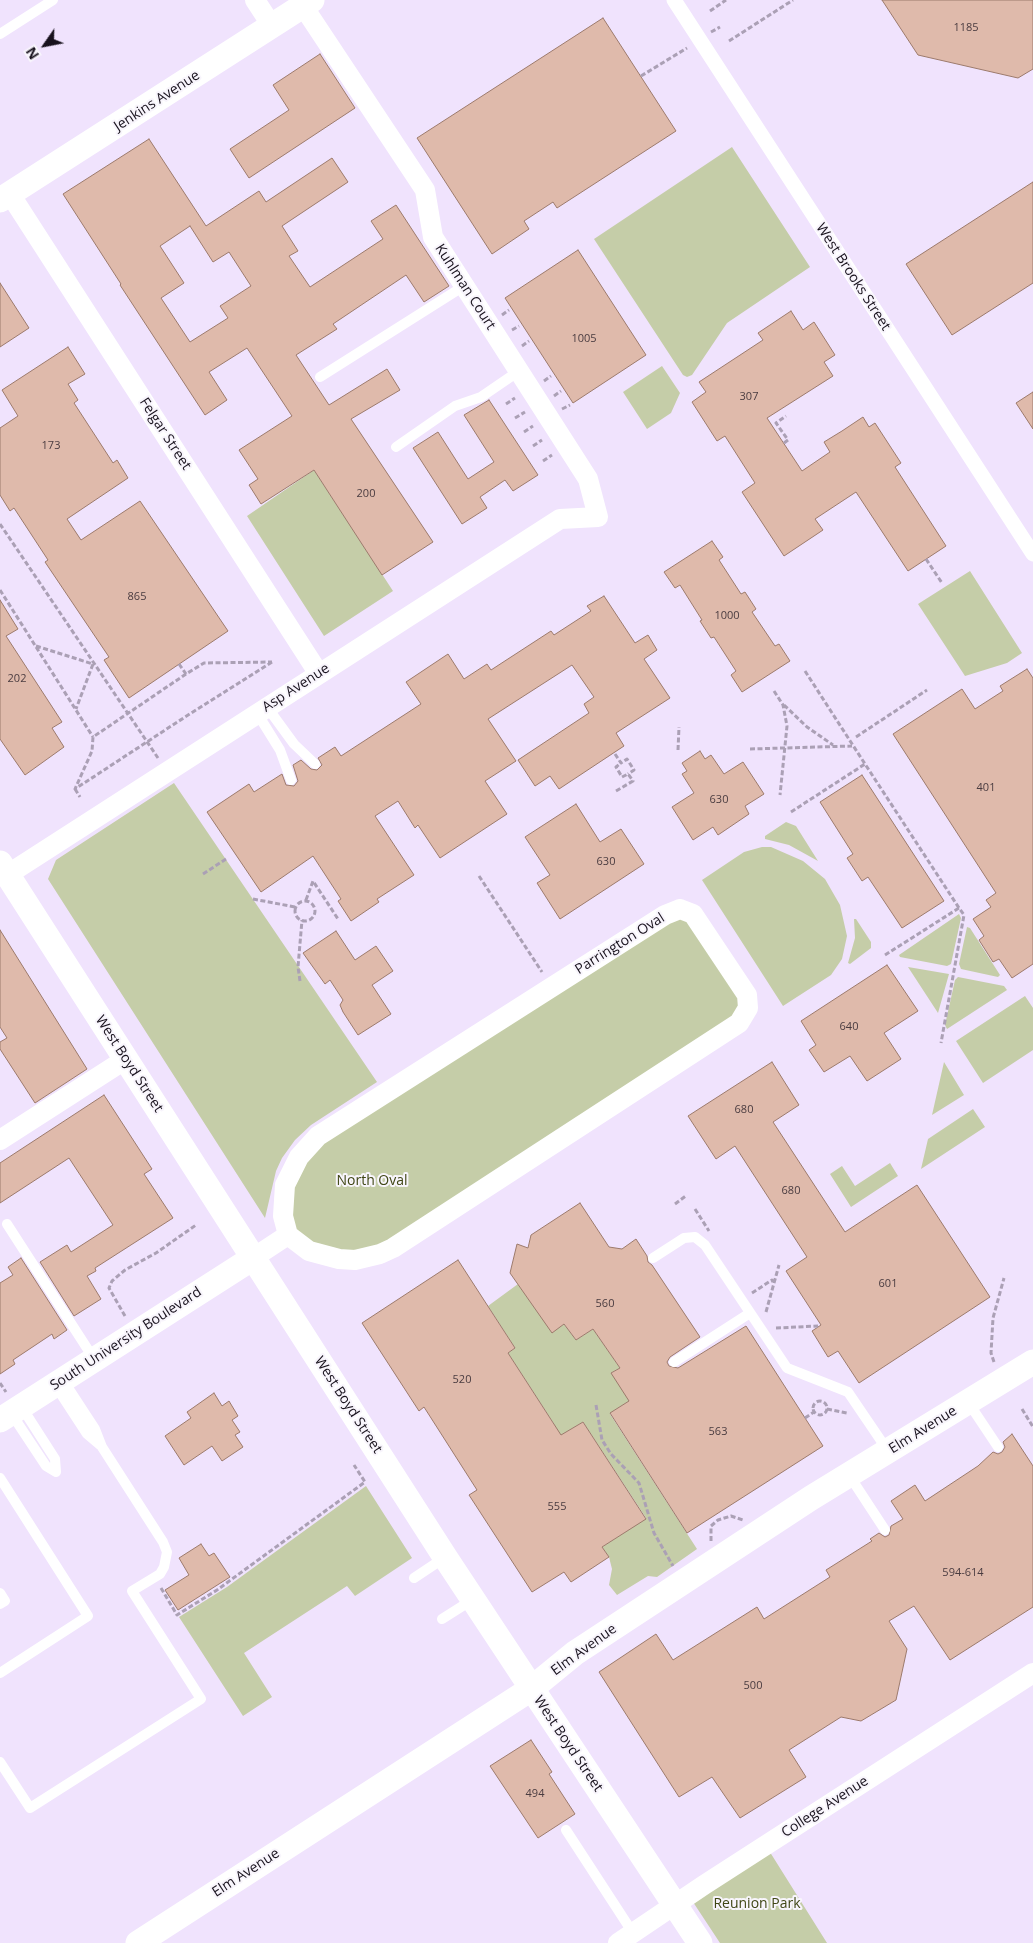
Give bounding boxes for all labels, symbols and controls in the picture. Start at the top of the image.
north arrow [20,20,70,70]
house number: 1185 [953,21,979,35]
text: N [21,43,43,63]
street label: Jenkins Avenue [111,67,203,135]
street label: West Brooks Street [812,220,894,334]
street label: Kuhlman Court [431,241,499,333]
house number: 1005 [571,332,597,346]
house number: 307 [740,390,758,404]
street label: Felgar Street [135,395,195,473]
house number: 173 [42,439,60,453]
house number: 200 [357,487,375,501]
house number: 865 [128,590,146,604]
house number: 1000 [714,609,740,623]
street label: Asp Avenue [259,660,333,716]
house number: 202 [8,672,26,686]
house number: 401 [977,781,995,795]
house number: 630 [710,793,728,807]
house number: 630 [597,855,615,869]
street label: Parrington Oval [572,910,668,978]
street label: West Boyd Street [91,1013,167,1115]
house number: 640 [840,1020,858,1034]
house number: 680 [735,1103,753,1117]
park label: North Oval [336,1173,408,1189]
house number: 680 [782,1184,800,1198]
house number: 601 [879,1277,897,1291]
street label: South University Boulevard [47,1284,205,1394]
house number: 560 [596,1297,614,1311]
street label: West Boyd Street [310,1354,386,1456]
house number: 520 [453,1373,471,1387]
street label: Elm Avenue [886,1403,960,1457]
house number: 563 [709,1425,727,1439]
house number: 555 [548,1500,566,1514]
house number: 594-614 [942,1566,984,1580]
street label: Elm Avenue [548,1621,620,1679]
house number: 500 [744,1679,762,1693]
street label: West Boyd Street [530,1693,606,1795]
street label: College Avenue [778,1773,872,1841]
house number: 494 [526,1787,544,1801]
street label: Elm Avenue [209,1845,283,1901]
park label: Reunion Park [713,1896,801,1912]

